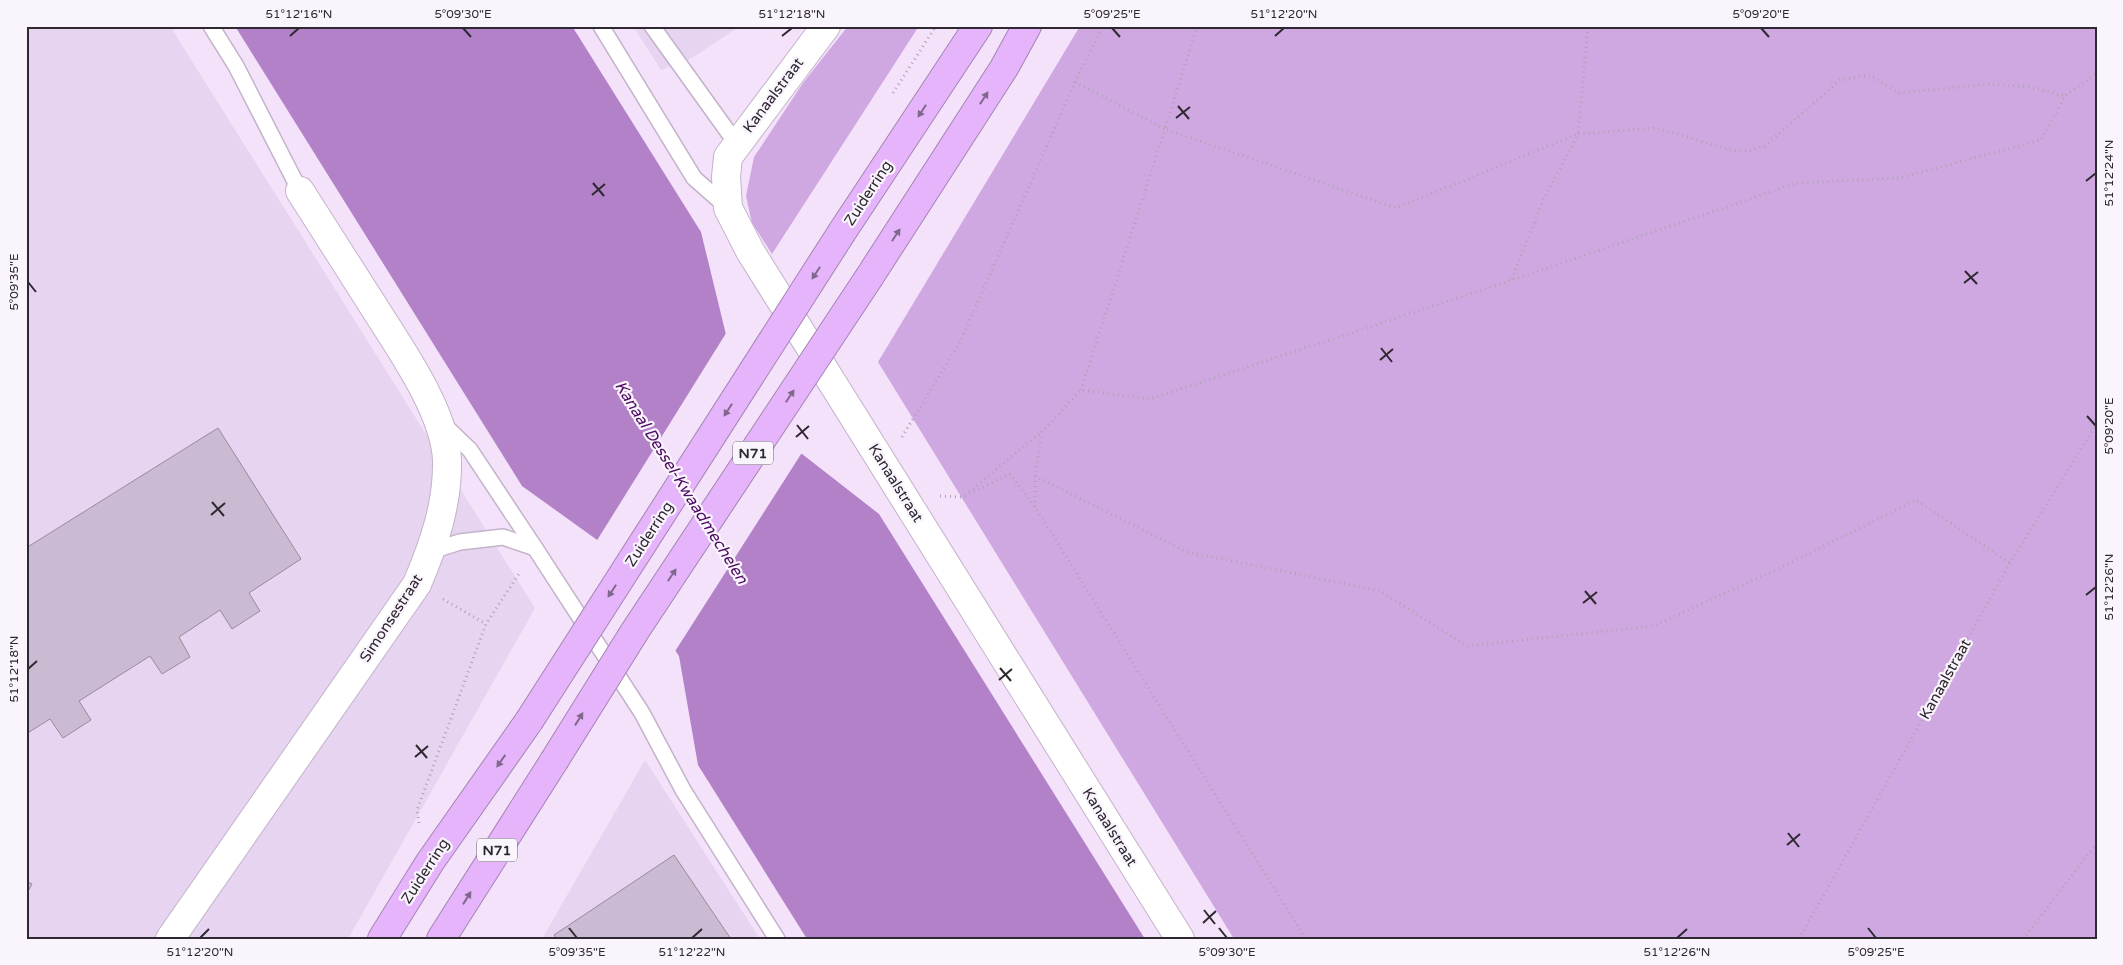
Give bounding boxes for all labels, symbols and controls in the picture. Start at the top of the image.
text: 51°12'16"N [266,7,333,21]
text: 5°09'30"E [434,7,492,21]
text: 51°12'18"N [759,7,826,21]
text: 5°09'25"E [1083,7,1141,21]
text: 51°12'20"N [1251,7,1318,21]
text: 5°09'20"E [1732,7,1790,21]
street label: Kanaalstraat [739,54,807,136]
one-way arrow [979,91,989,105]
one-way arrow [918,104,927,117]
text: 51°12'24"N [2102,140,2116,207]
street label: Zuiderring [840,157,896,229]
one-way arrow [892,228,901,241]
text: 5°09'35"E [7,253,21,311]
one-way arrow [811,266,821,280]
water label: Kanaal Dessel-Kwaadmechelen [610,377,753,589]
one-way arrow [785,389,795,403]
text: 5°09'20"E [2102,397,2116,455]
one-way arrow [724,403,733,417]
street label: Kanaalstraat [865,440,927,526]
road number: N71 [733,442,773,464]
street label: Zuiderring [621,498,677,570]
text: 51°12'26"N [2102,554,2116,621]
one-way arrow [667,569,676,582]
street label: Simonsestraat [356,570,426,666]
one-way arrow [607,584,617,598]
street label: Kanaalstraat [1915,635,1975,722]
text: 51°12'18"N [7,636,21,703]
one-way arrow [575,713,584,726]
one-way arrow [496,755,506,768]
street label: Kanaalstraat [1079,784,1141,870]
street label: Zuiderring [397,835,453,907]
road number: N71 [477,838,517,862]
one-way arrow [462,891,472,904]
text: 51°12'20"N [167,945,234,959]
text: 5°09'35"E [548,945,606,959]
text: 51°12'22"N [659,945,726,959]
text: 5°09'30"E [1198,945,1256,959]
text: 51°12'26"N [1644,945,1711,959]
text: 5°09'25"E [1847,945,1905,959]

